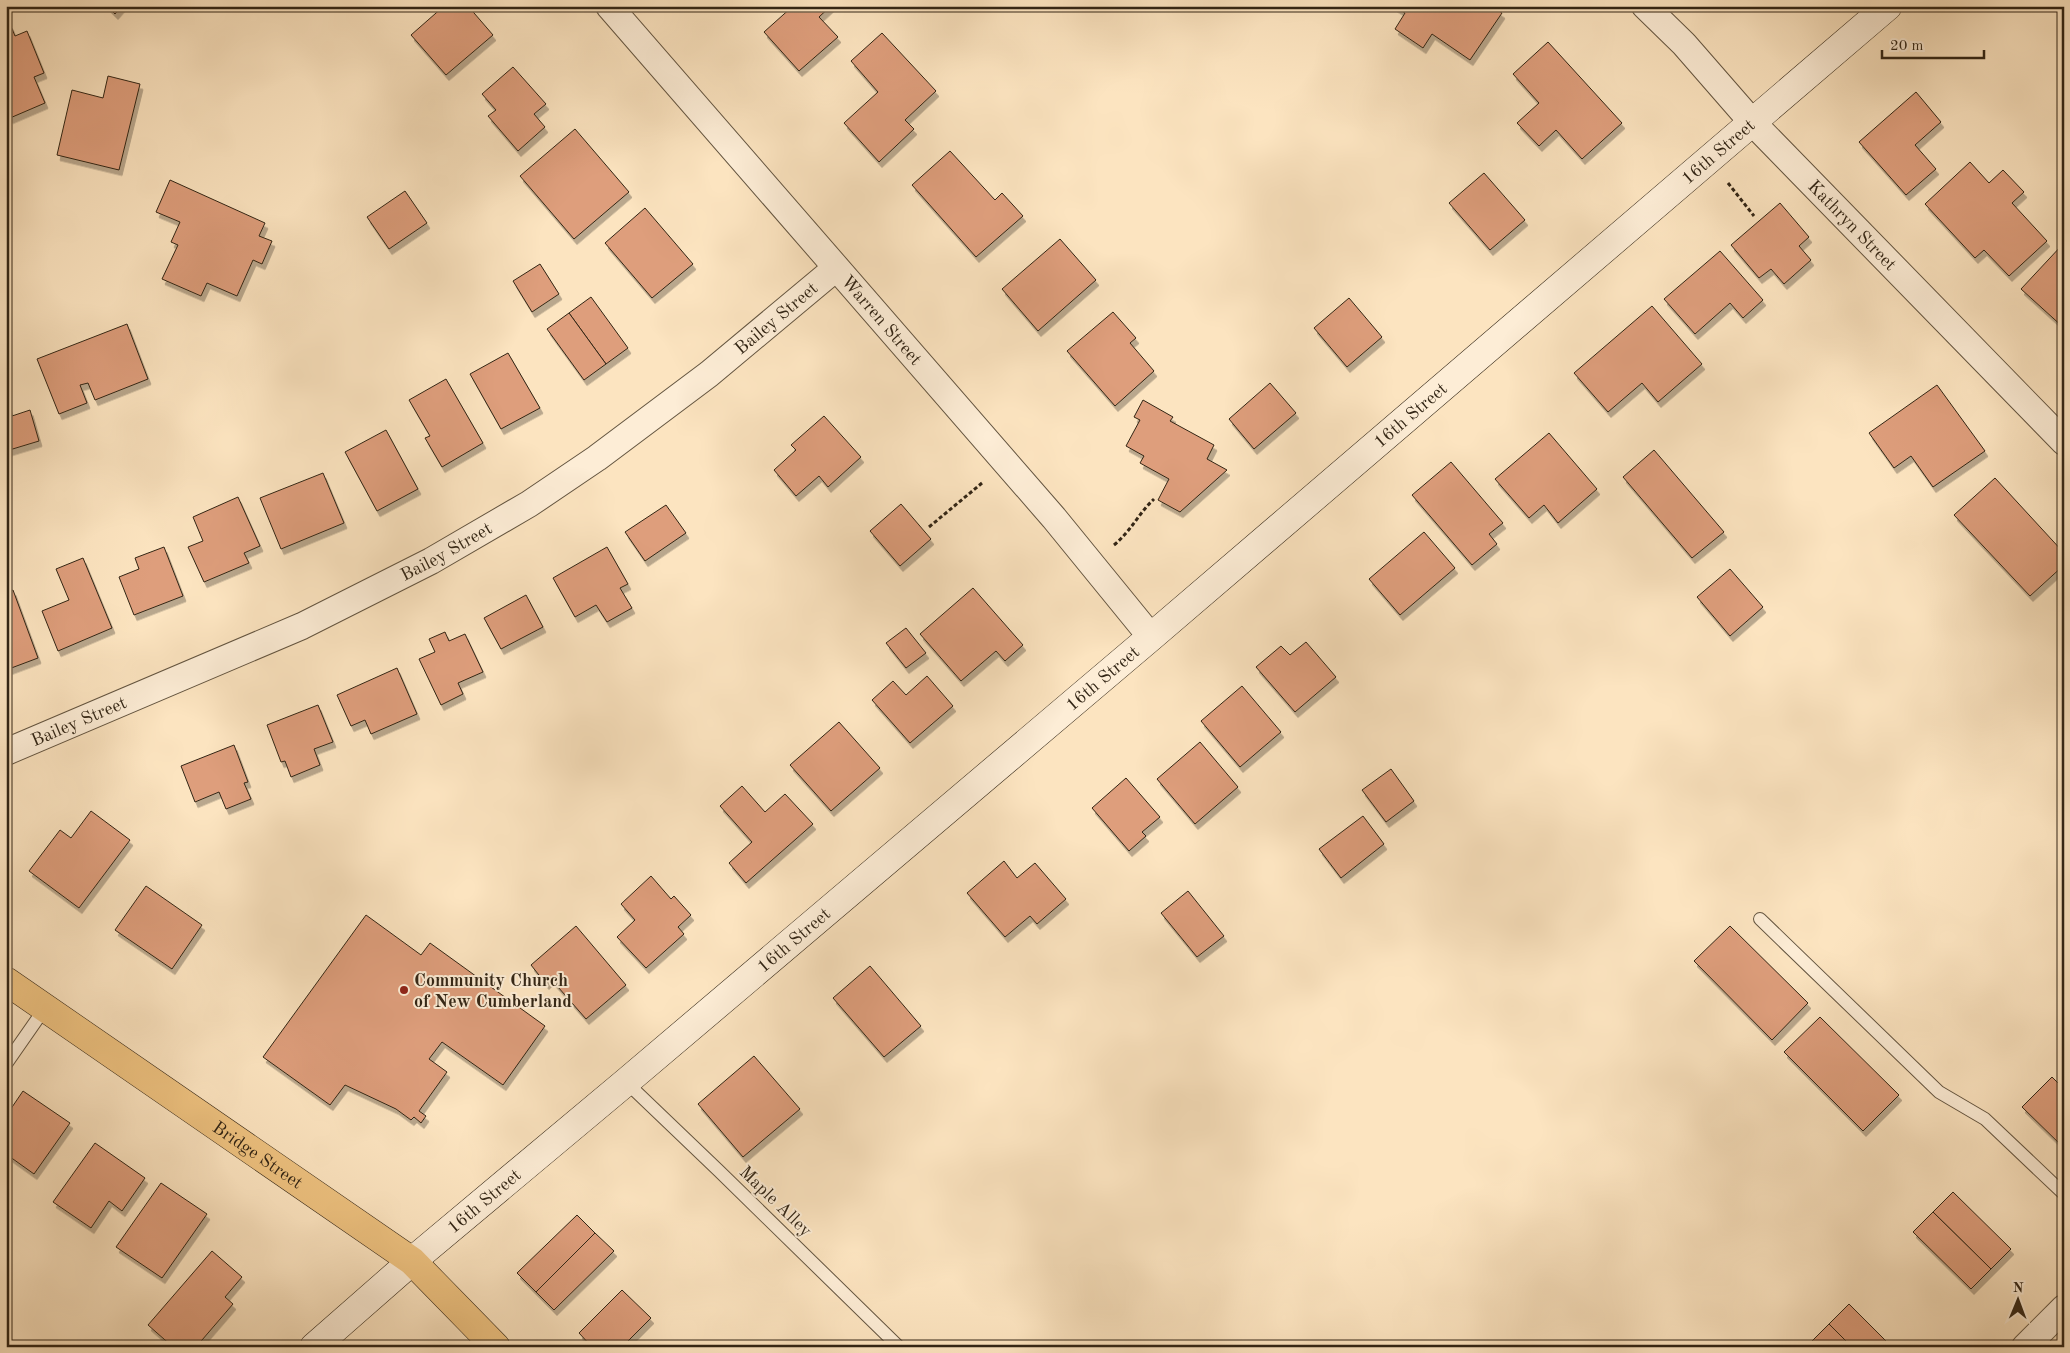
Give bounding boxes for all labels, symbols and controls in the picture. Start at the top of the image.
scale bar [1882,28,1985,60]
text: 20 m [1890,39,1924,54]
street label: 16th Street [1679,116,1759,188]
street label: Kathryn Street [1804,177,1900,274]
street label: Warren Street [838,272,925,369]
street label: Bailey Street [732,279,822,358]
street label: 16th Street [1371,380,1451,452]
street label: Bailey Street [398,520,495,585]
street label: 16th Street [1063,643,1143,715]
street label: Bailey Street [29,694,129,750]
street label: 16th Street [754,905,834,977]
place label: Community Church of New Cumberland [414,972,572,1011]
marker: Community Church of New Cumberland [398,984,410,996]
street label: Bridge Street [209,1118,306,1193]
street label: Maple Alley [736,1163,815,1241]
street label: 16th Street [444,1166,525,1237]
north arrow [1992,1276,2042,1326]
text: N [2013,1281,2024,1295]

